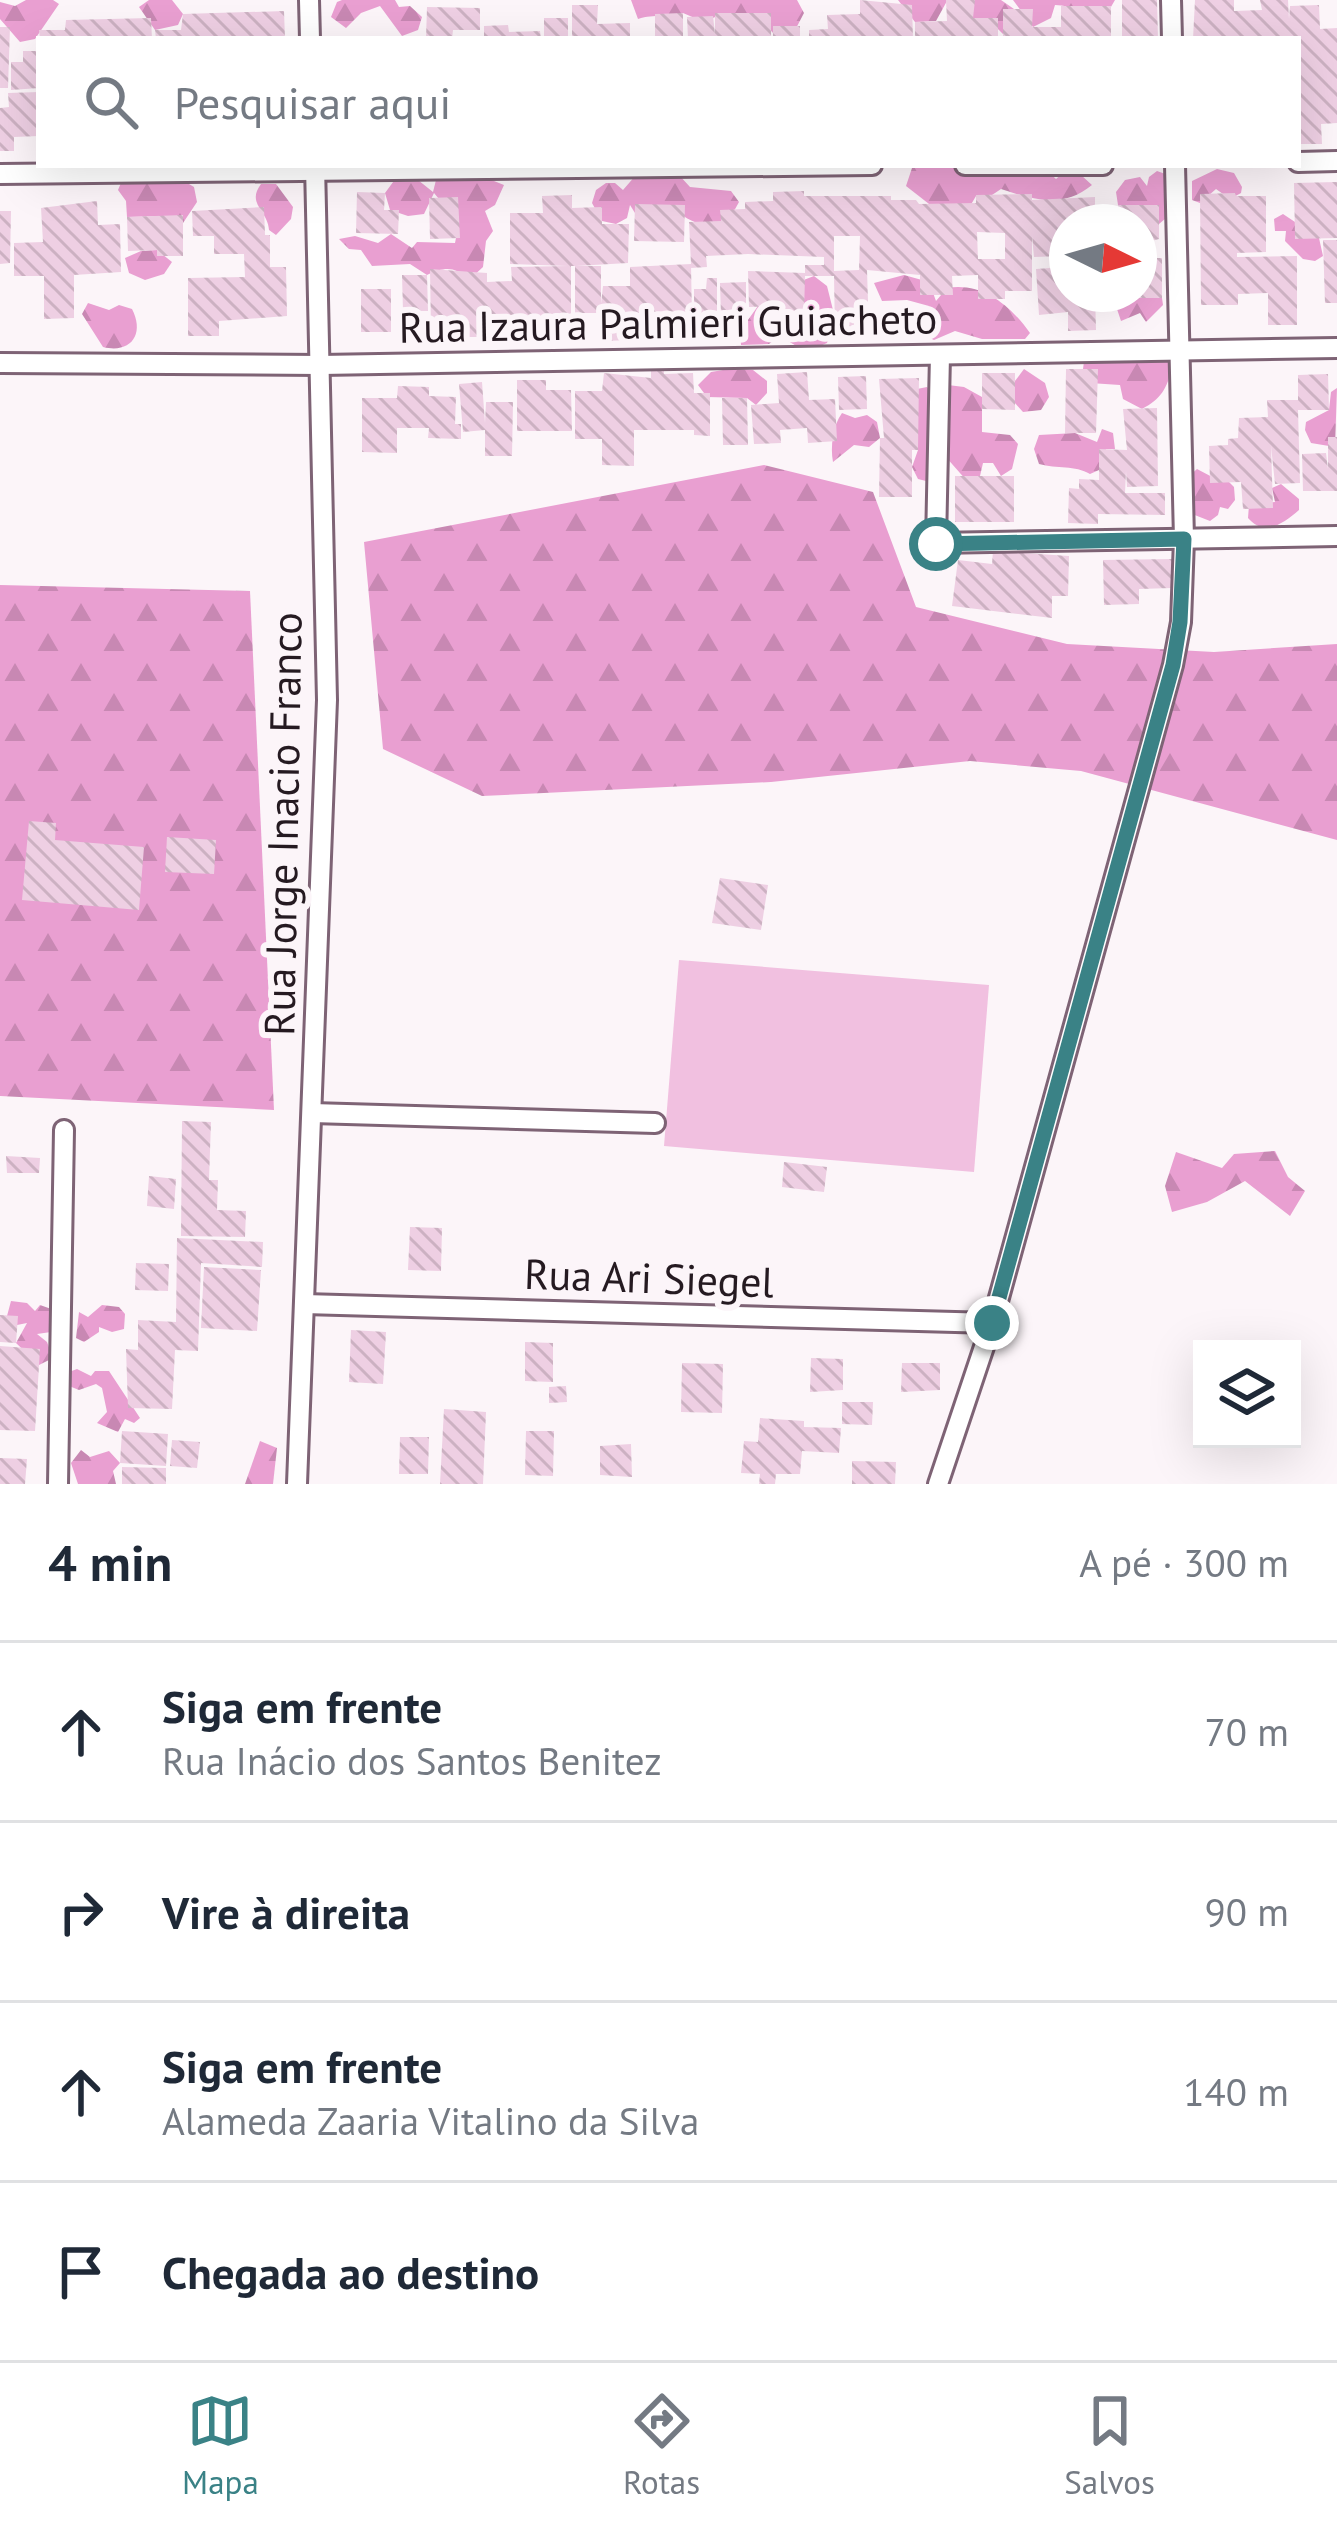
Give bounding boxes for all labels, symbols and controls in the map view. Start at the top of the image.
search box [36,36,1301,168]
icon: search [78,69,144,135]
text: Pesquisar aqui [174,73,451,131]
north arrow [1049,204,1157,312]
street label: Rua Izaura Palmieri Guiacheto [398,290,938,355]
route start [909,517,963,571]
street label: Rua Jorge Inacio Franco [251,612,314,1036]
street label: Rua Ari Siegel [523,1246,775,1309]
route end [965,1296,1019,1350]
map controls [1193,1340,1301,1448]
button: layers [1193,1340,1301,1448]
text: 4 min [48,1529,172,1595]
text: A pé · 300 m [1079,1537,1289,1588]
text: Siga em frente [162,1677,442,1735]
icon: ahead [48,1699,114,1765]
text: 70 m [1204,1706,1289,1757]
text: Rua Inácio dos Santos Benitez [162,1735,662,1786]
icon: right [48,1879,114,1945]
text: Vire à direita [162,1883,410,1941]
text: 90 m [1204,1886,1289,1937]
text: Siga em frente [162,2037,442,2095]
icon: ahead [48,2059,114,2125]
text: 140 m [1183,2066,1289,2117]
text: Alameda Zaaria Vitalino da Silva [162,2095,699,2146]
icon: arrive [48,2239,114,2305]
text: Chegada ao destino [162,2243,539,2301]
tab: Mapa [182,2388,259,2503]
tab: Rotas [623,2388,700,2503]
tab: Salvos [1064,2388,1155,2503]

